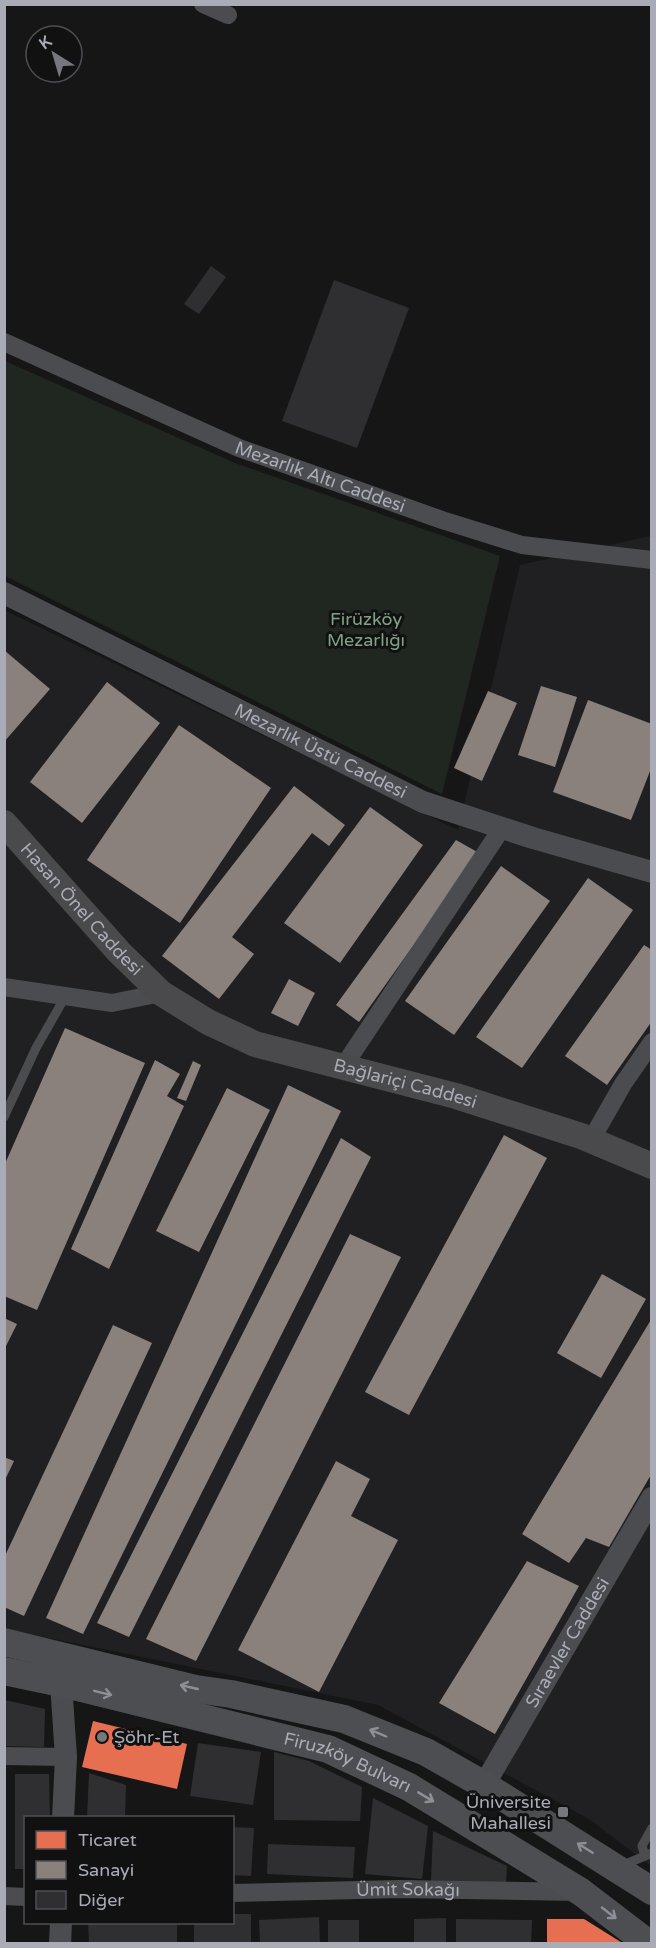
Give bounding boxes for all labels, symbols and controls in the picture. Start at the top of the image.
north arrow [24,24,84,84]
text: K [35,31,56,54]
street label: Mezarlık Altı Caddesi [232,436,408,517]
park label: Firüzköy Mezarlığı [327,608,405,651]
street label: Mezarlık Üstü Caddesi [231,699,411,803]
street label: Hasan Önel Caddesi [16,838,147,980]
street label: Bağlariçi Caddesi [331,1054,480,1113]
street label: Sıraevler Caddesi [521,1574,614,1712]
one-way arrow [180,1681,200,1692]
one-way arrow [93,1687,112,1699]
place label: Şöhr-Et [114,1726,179,1748]
street label: Firuzköy Bulvarı [282,1727,415,1797]
one-way arrow [370,1727,388,1738]
marker: Şöhr-Et [95,1730,109,1744]
place label: Üniversite Mahallesi [466,1791,551,1834]
one-way arrow [417,1792,434,1804]
marker: Üniversite Mahallesi [556,1805,570,1819]
legend [24,1816,234,1924]
text: Ticaret [78,1829,137,1851]
one-way arrow [577,1842,594,1854]
text: Sanayi [78,1859,134,1881]
street label: Ümit Sokağı [356,1878,460,1901]
text: Diğer [78,1889,124,1911]
one-way arrow [600,1906,616,1919]

